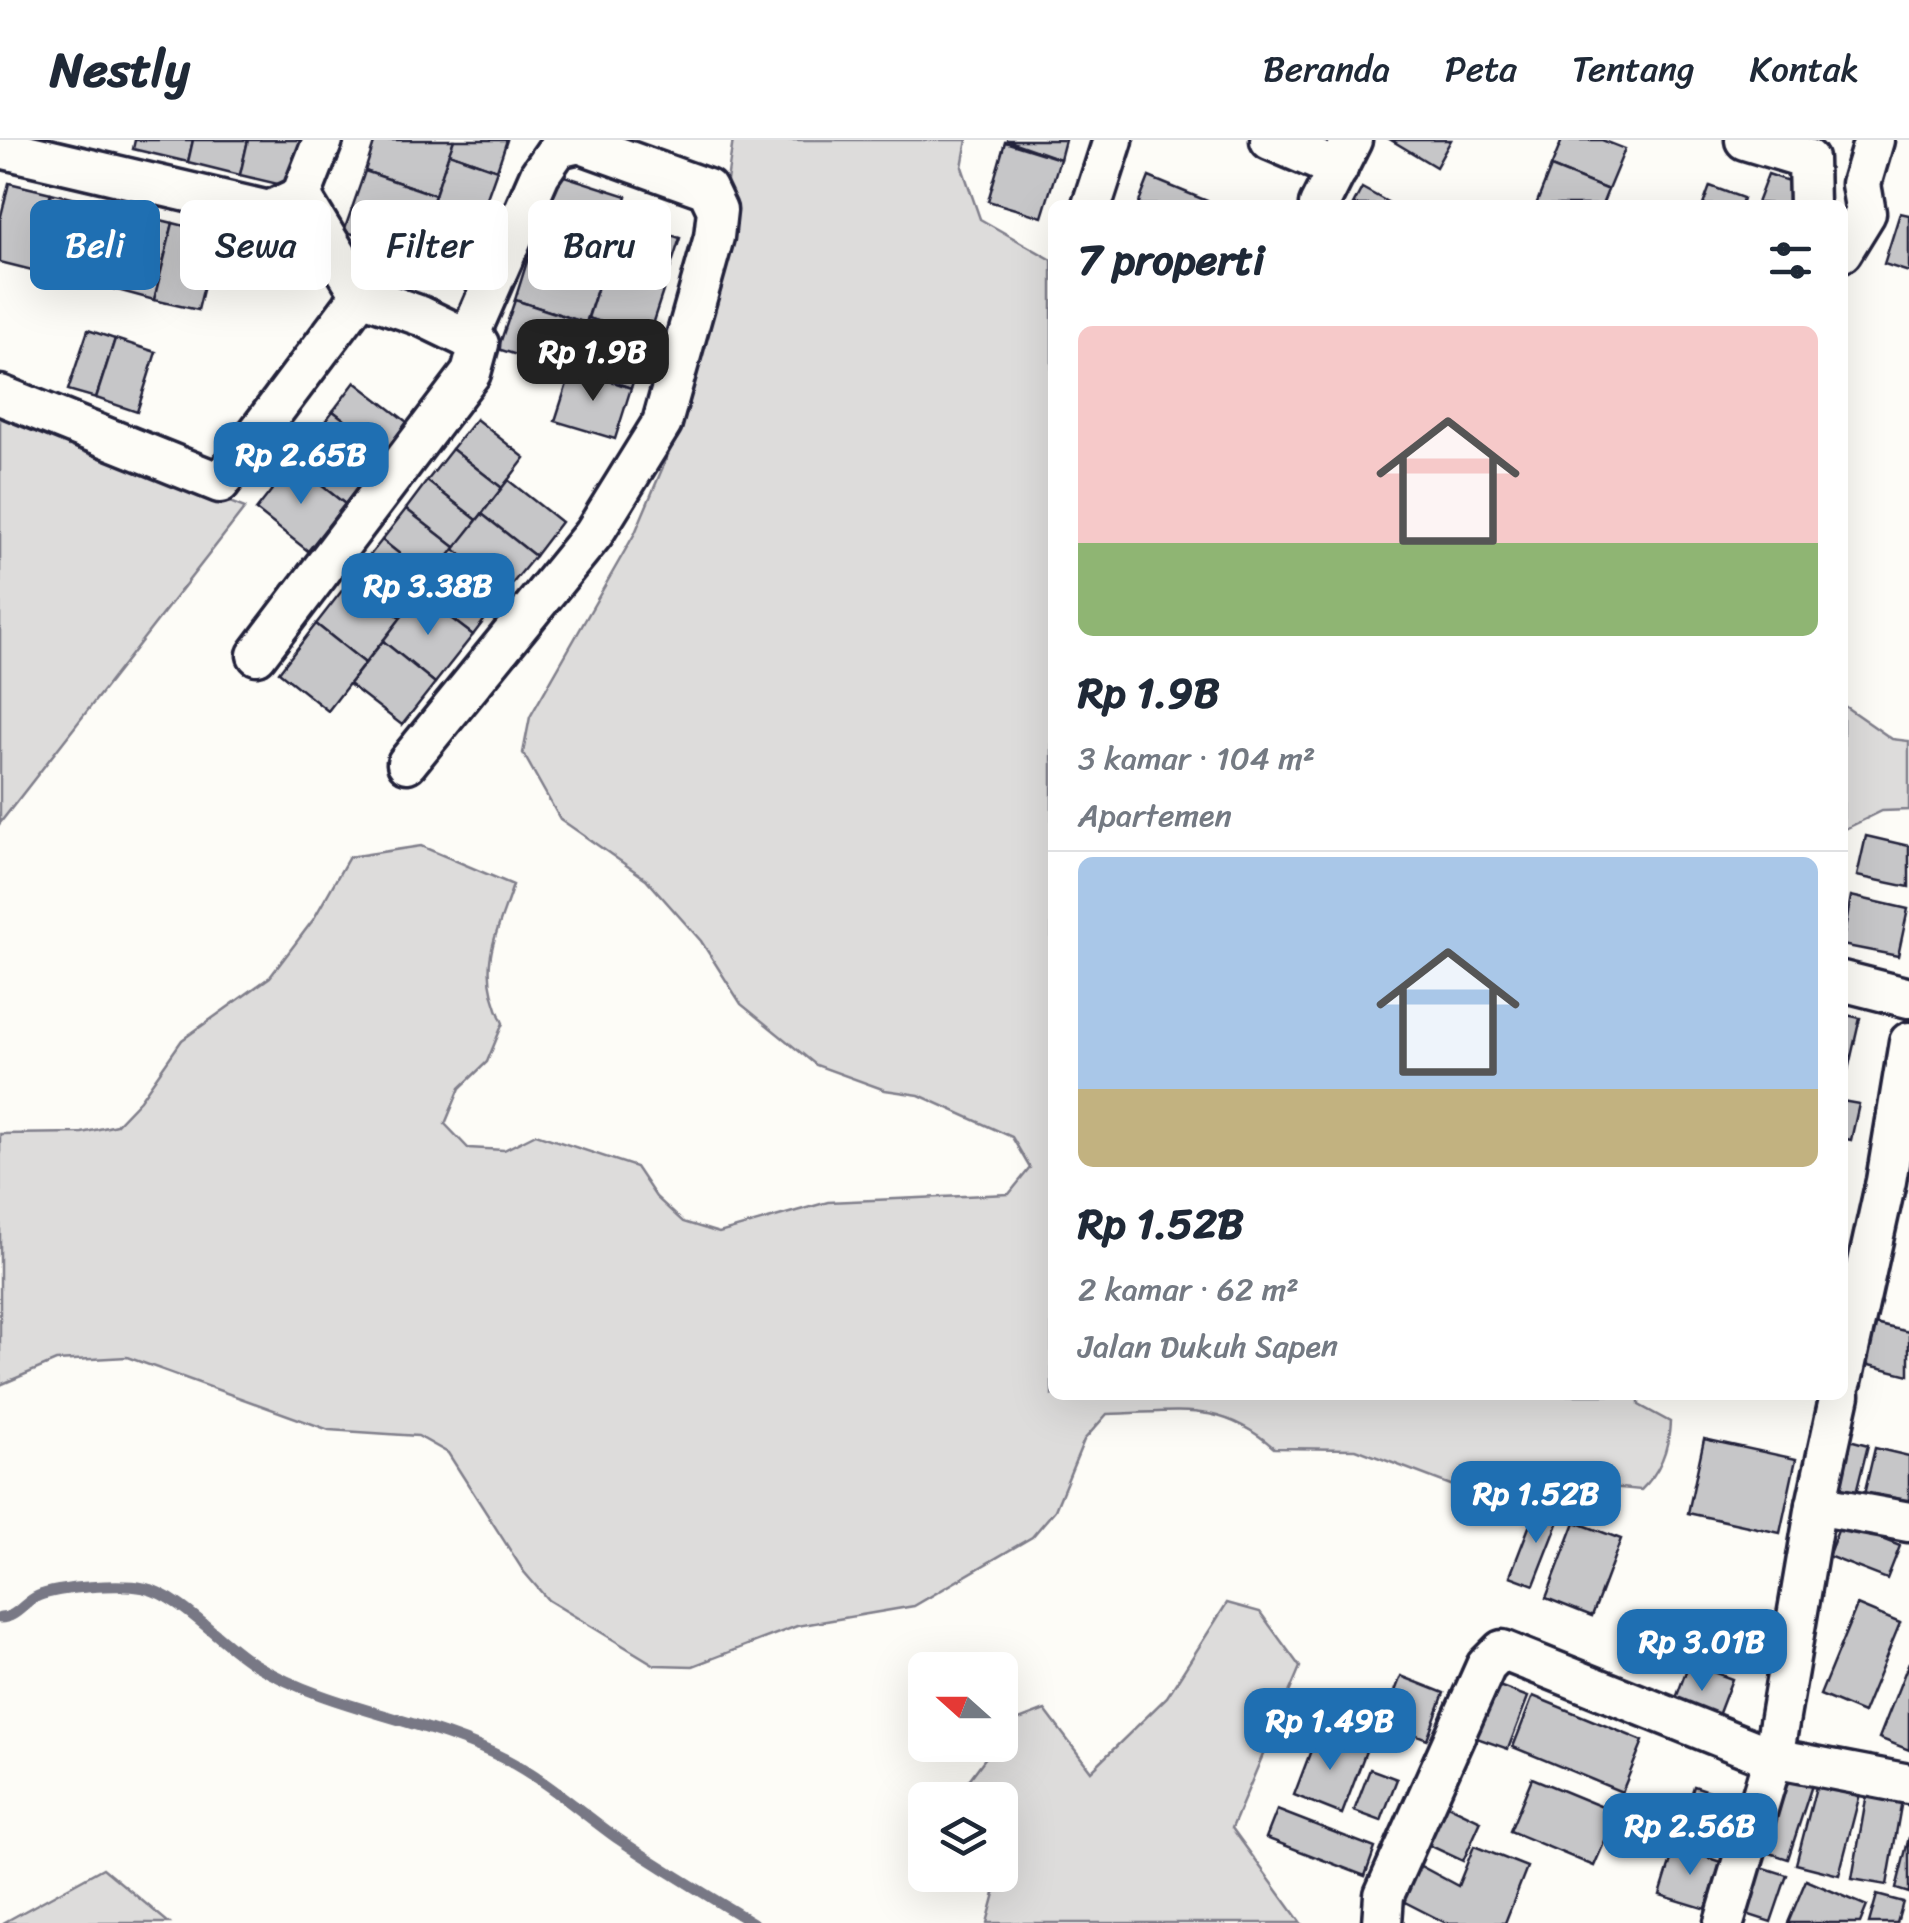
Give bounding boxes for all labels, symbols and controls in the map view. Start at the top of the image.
text: Nestly [50,27,190,112]
text: Beranda [1263,38,1390,100]
text: Peta [1445,38,1517,100]
text: Tentang [1572,38,1695,100]
text: Kontak [1750,38,1859,100]
chip: Beli [30,200,160,290]
chip: Sewa [180,200,331,290]
chip: Filter [351,200,508,290]
chip: Baru [528,200,671,290]
text: 7 properti [1078,223,1265,297]
icon: filters [1763,233,1818,288]
pin: Rp 1.9B [501,319,685,404]
text: Rp 1.9B [539,323,647,380]
icon: home [1358,391,1538,571]
pin: Rp 2.65B [198,422,404,507]
text: Rp 2.65B [236,426,366,483]
pin: Rp 3.38B [325,553,531,638]
text: Rp 3.38B [364,557,492,614]
text: Rp 1.9B [1078,656,1220,730]
text: 3 kamar · 104 m² [1078,730,1315,787]
text: Apartemen [1078,787,1232,844]
icon: home [1358,922,1538,1102]
text: Rp 1.52B [1078,1187,1244,1261]
text: 2 kamar · 62 m² [1078,1261,1299,1318]
text: Jalan Dukuh Sapen [1078,1318,1338,1375]
pin: Rp 1.52B [1433,1461,1639,1546]
text: Rp 1.52B [1473,1465,1599,1522]
pin: Rp 3.01B [1599,1609,1805,1694]
text: Rp 3.01B [1639,1613,1765,1670]
north arrow [908,1652,1018,1762]
map controls [908,1652,1018,1892]
pin: Rp 1.49B [1227,1688,1433,1773]
text: Rp 1.49B [1266,1692,1394,1749]
button: layers [908,1782,1018,1892]
pin: Rp 2.56B [1587,1793,1793,1878]
text: Rp 2.56B [1625,1797,1755,1854]

